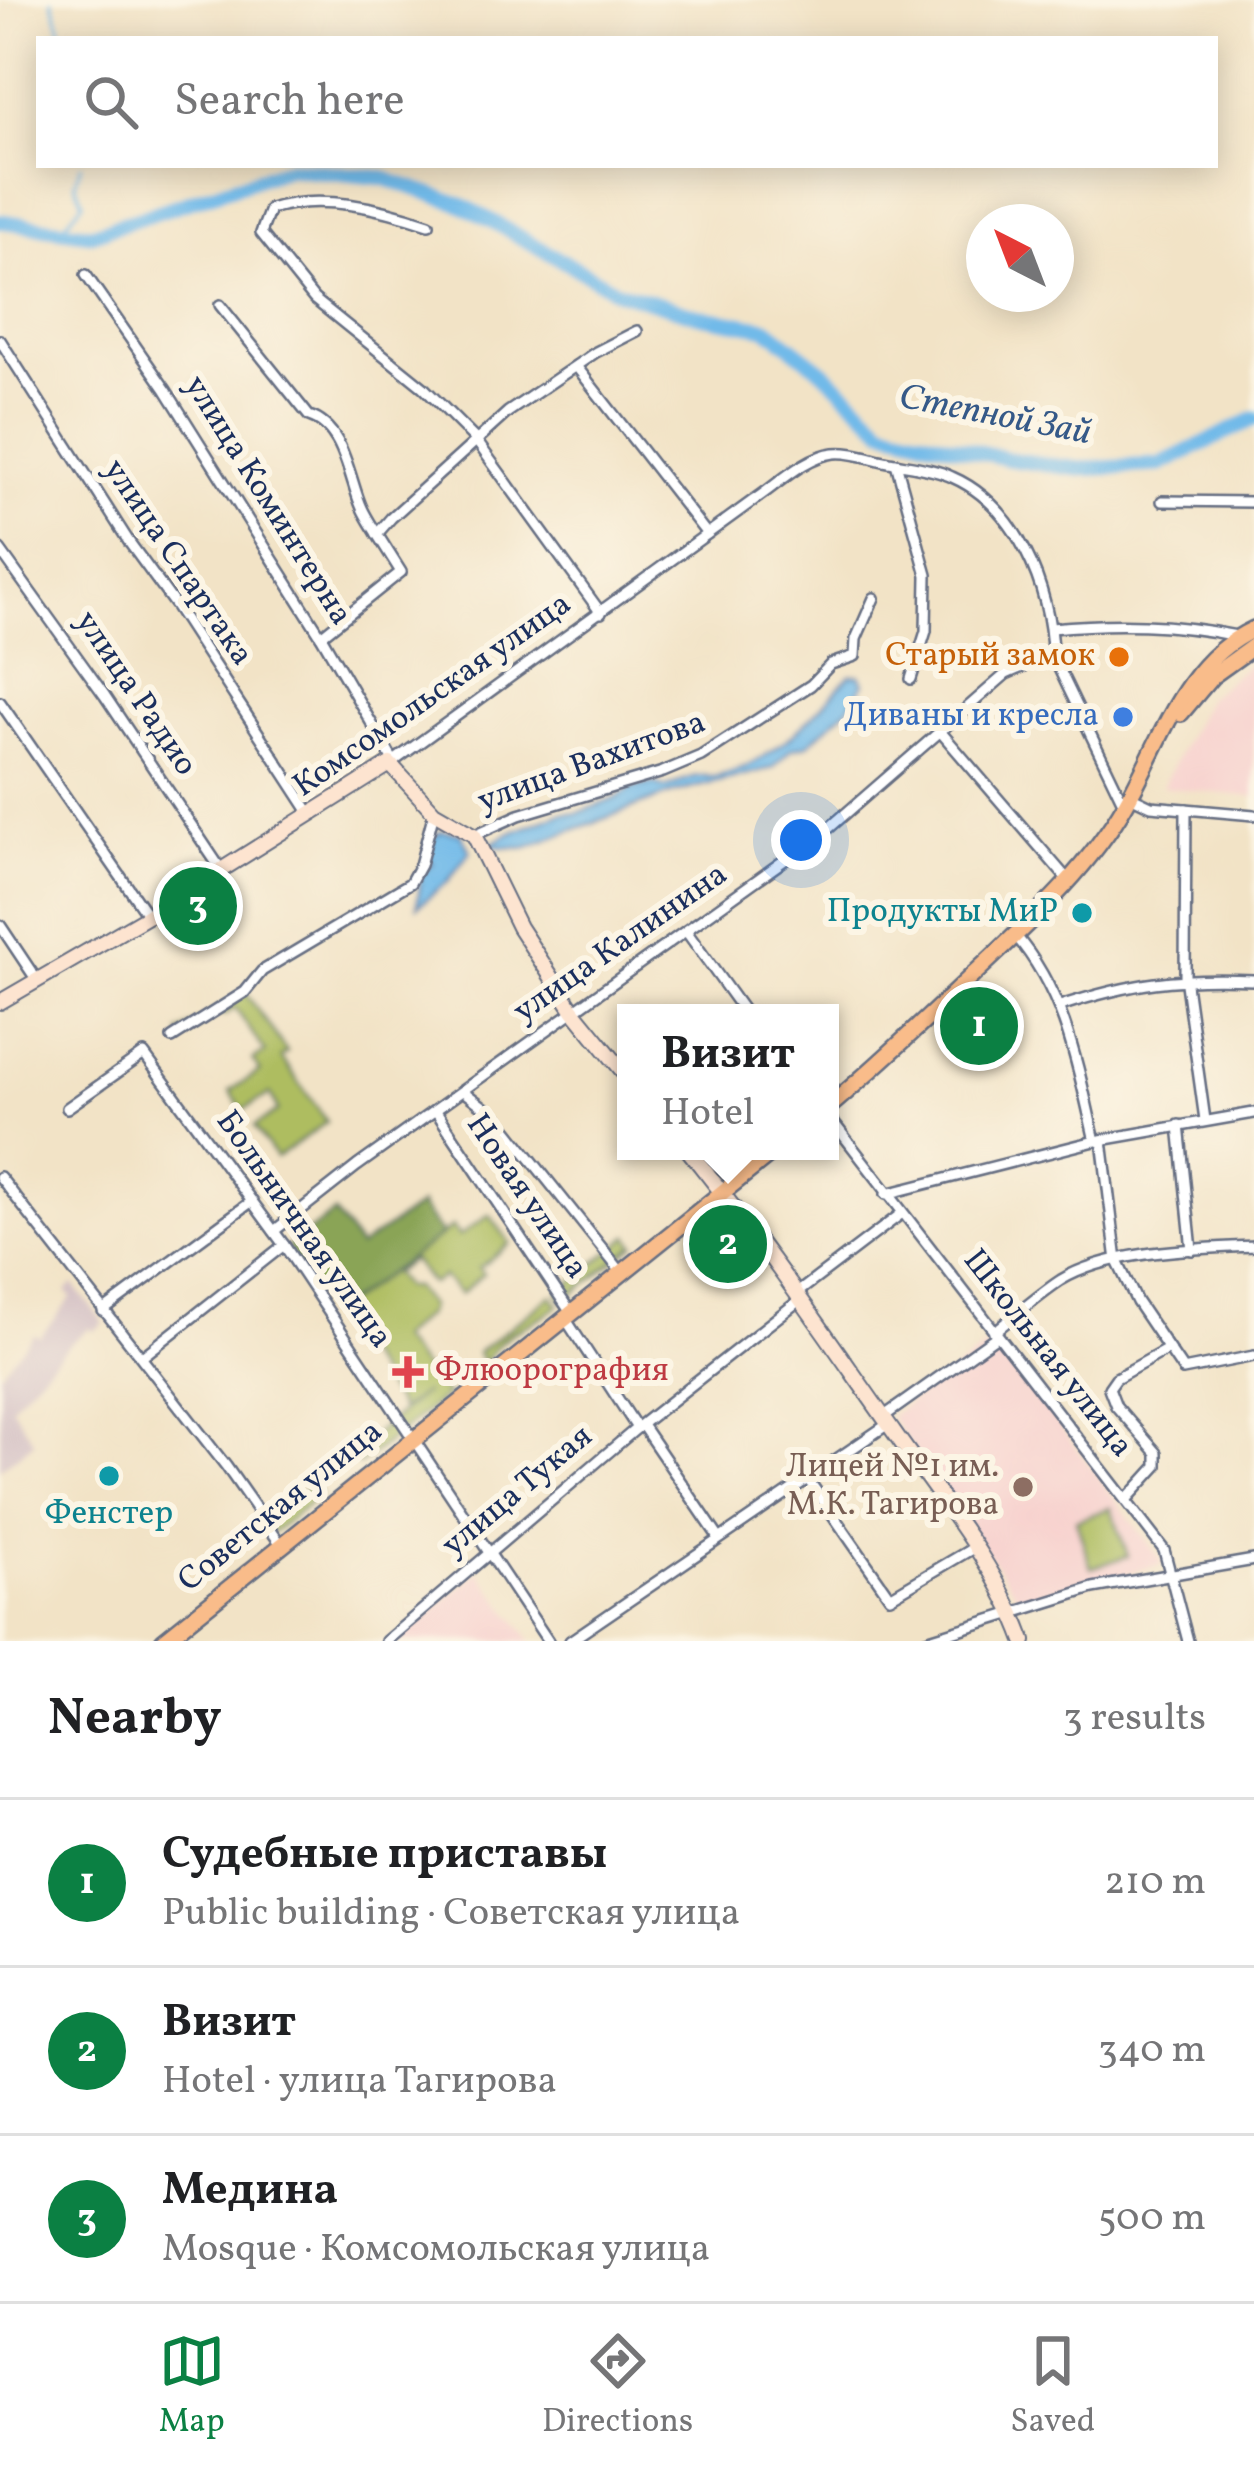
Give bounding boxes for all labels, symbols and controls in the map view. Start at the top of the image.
search box [36,36,1218,168]
icon: search [78,69,144,135]
text: Search here [174,71,405,134]
north arrow [966,204,1074,312]
street label: улица Коминтерна [171,367,363,635]
water label: Степной Зай [895,373,1095,459]
street label: улица Спартака [91,450,263,676]
street label: Комсомольская улица [285,582,581,810]
street label: улица Радио [63,602,207,786]
place label: Старый замок [885,634,1095,680]
marker: Старый замок [1106,644,1132,670]
place label: Диваны и кресла [844,694,1099,740]
street label: улица Вахитова [472,700,712,826]
marker: Диваны и кресла [1110,704,1136,730]
your location [771,810,831,870]
street label: улица Калинина [505,853,737,1035]
pin: 3 [159,861,237,951]
place label: Продукты МиР [827,890,1058,936]
marker: Продукты МиР [1069,900,1095,926]
pin: 1 [940,981,1018,1071]
popup [617,1004,839,1160]
text: Визит [661,1024,795,1087]
text: Hotel [661,1087,755,1141]
street label: Больничная улица [204,1102,402,1358]
street label: Новая улица [454,1105,598,1289]
pin: 2 [689,1199,767,1289]
street label: Школьная улица [951,1240,1143,1468]
place label: Флюорография [435,1349,669,1395]
marker: Флюорография [392,1356,424,1388]
street label: Советская улица [169,1410,393,1604]
street label: улица Тукая [433,1415,603,1569]
place label: Лицей №1 им. М.К. Тагирова [785,1445,999,1529]
marker: Фенстер [96,1463,122,1489]
marker: Лицей №1 им. М.К. Тагирова [1010,1474,1036,1500]
place label: Фенстер [45,1492,173,1538]
text: Nearby [48,1684,222,1755]
text: 3 results [1063,1692,1206,1746]
text: Судебные приставы [162,1824,607,1887]
text: 1 [79,1856,95,1910]
text: 210 m [1104,1856,1206,1910]
text: Public building · Советская улица [162,1887,740,1941]
text: Визит [162,1992,296,2055]
text: 2 [77,2024,97,2078]
text: 340 m [1098,2024,1206,2078]
text: Hotel · улица Тагирова [162,2055,557,2109]
text: Медина [162,2160,338,2223]
text: 3 [77,2192,97,2246]
text: 500 m [1098,2192,1206,2246]
text: Mosque · Комсомольская улица [162,2223,710,2277]
tab: Map [159,2328,225,2446]
tab: Directions [542,2328,693,2446]
tab: Saved [1010,2328,1095,2446]

